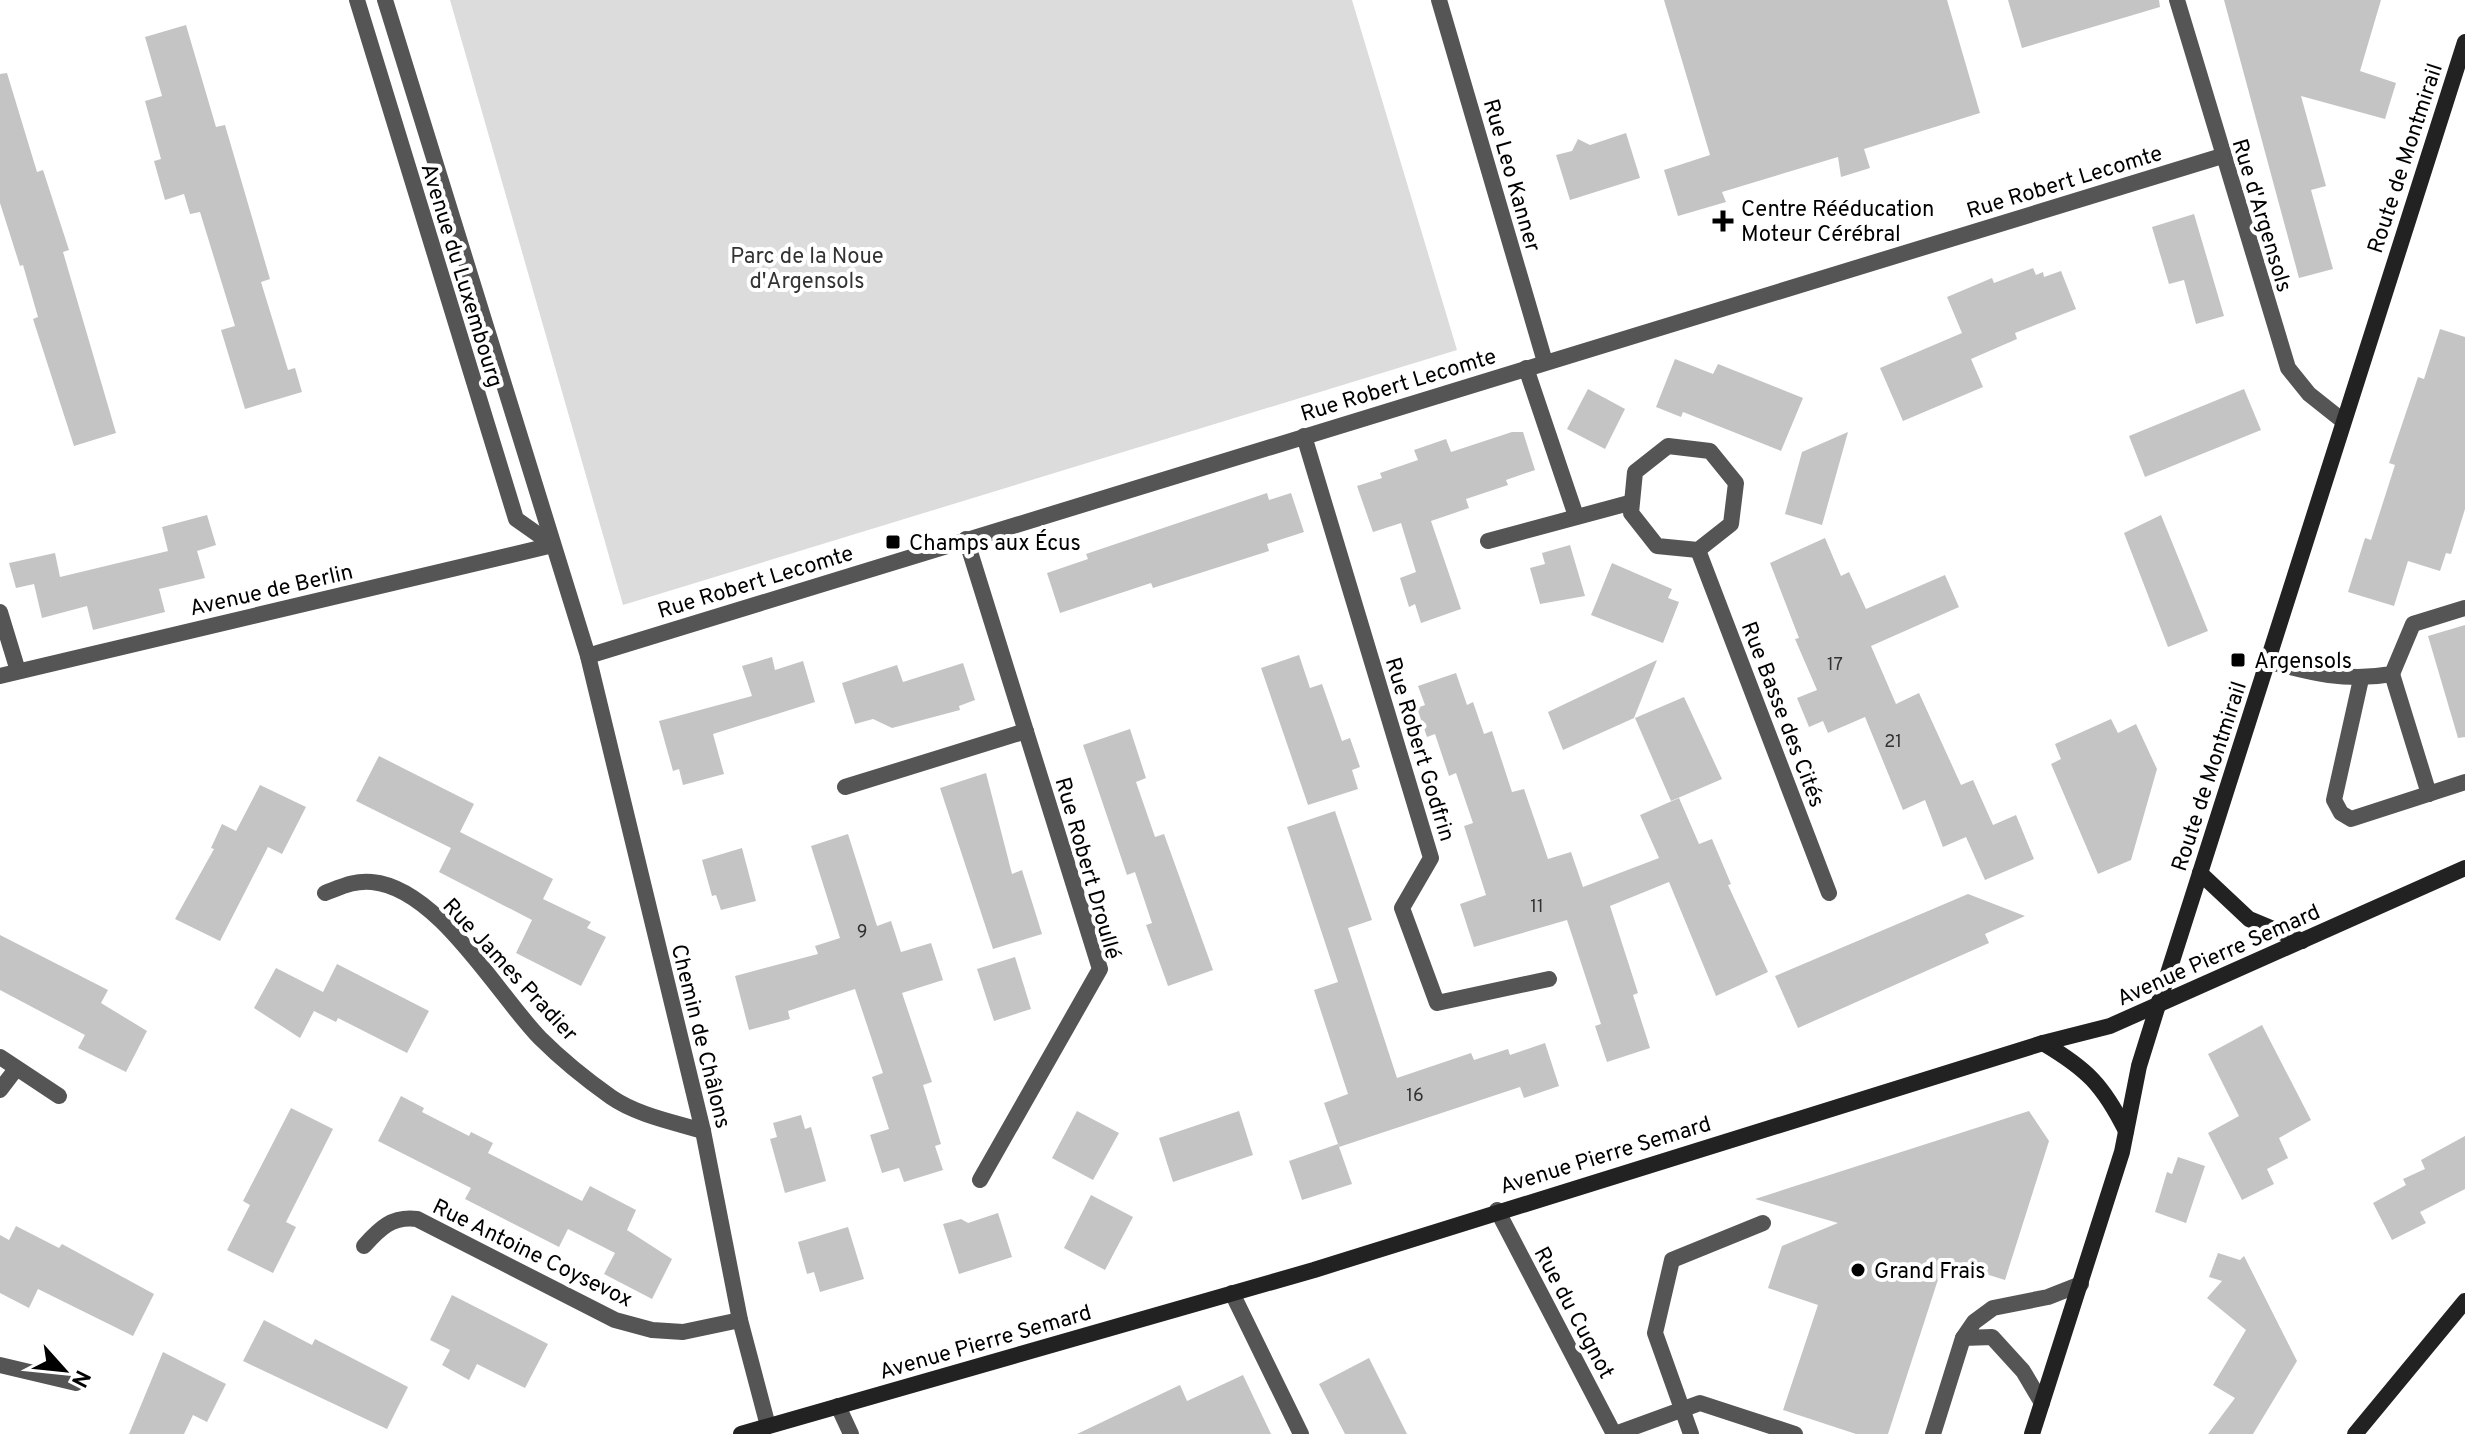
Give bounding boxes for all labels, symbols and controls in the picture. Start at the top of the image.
street label: Route de Montmirail [2363,61,2450,257]
street label: Rue Leo Kanner [1476,96,1545,256]
street label: Rue d'Argensols [2224,136,2297,296]
street label: Rue Robert Lecomte [1964,141,2166,226]
street label: Avenue du Luxembourg [414,160,508,391]
place label: Centre Rééducation Moteur Cérébral [1741,197,1934,249]
marker: Centre Rééducation Moteur Cérébral [1712,210,1734,232]
park label: Parc de la Noue d'Argensols [730,244,884,296]
street label: Rue Robert Lecomte [1298,344,1500,429]
place label: Champs aux Écus [909,529,1081,558]
marker: Champs aux Écus [884,533,902,551]
street label: Rue Robert Lecomte [655,541,857,626]
street label: Avenue de Berlin [187,560,356,623]
street label: Rue Basse des Cités [1734,618,1830,812]
place label: Argensols [2254,649,2352,676]
marker: Argensols [2229,651,2247,669]
street label: Rue Robert Godfrin [1378,654,1459,845]
house number: 17 [1827,654,1843,677]
street label: Route de Montmirail [2167,679,2254,875]
house number: 21 [1884,731,1902,754]
street label: Rue Robert Droullé [1048,775,1126,963]
street label: Rue James Pradier [436,893,583,1048]
house number: 11 [1530,896,1544,919]
street label: Avenue Pierre Semard [2113,899,2325,1013]
house number: 9 [857,921,867,944]
street label: Chemin de Châlons [664,942,736,1132]
house number: 16 [1406,1085,1424,1108]
street label: Avenue Pierre Semard [1497,1111,1715,1201]
street label: Rue Antoine Coysevox [428,1194,636,1314]
street label: Rue du Cugnot [1527,1243,1619,1384]
place label: Grand Frais [1874,1259,1986,1286]
marker: Grand Frais [1849,1261,1867,1279]
street label: Avenue Pierre Semard [876,1300,1095,1387]
north arrow [24,1330,104,1410]
text: N [64,1365,95,1391]

